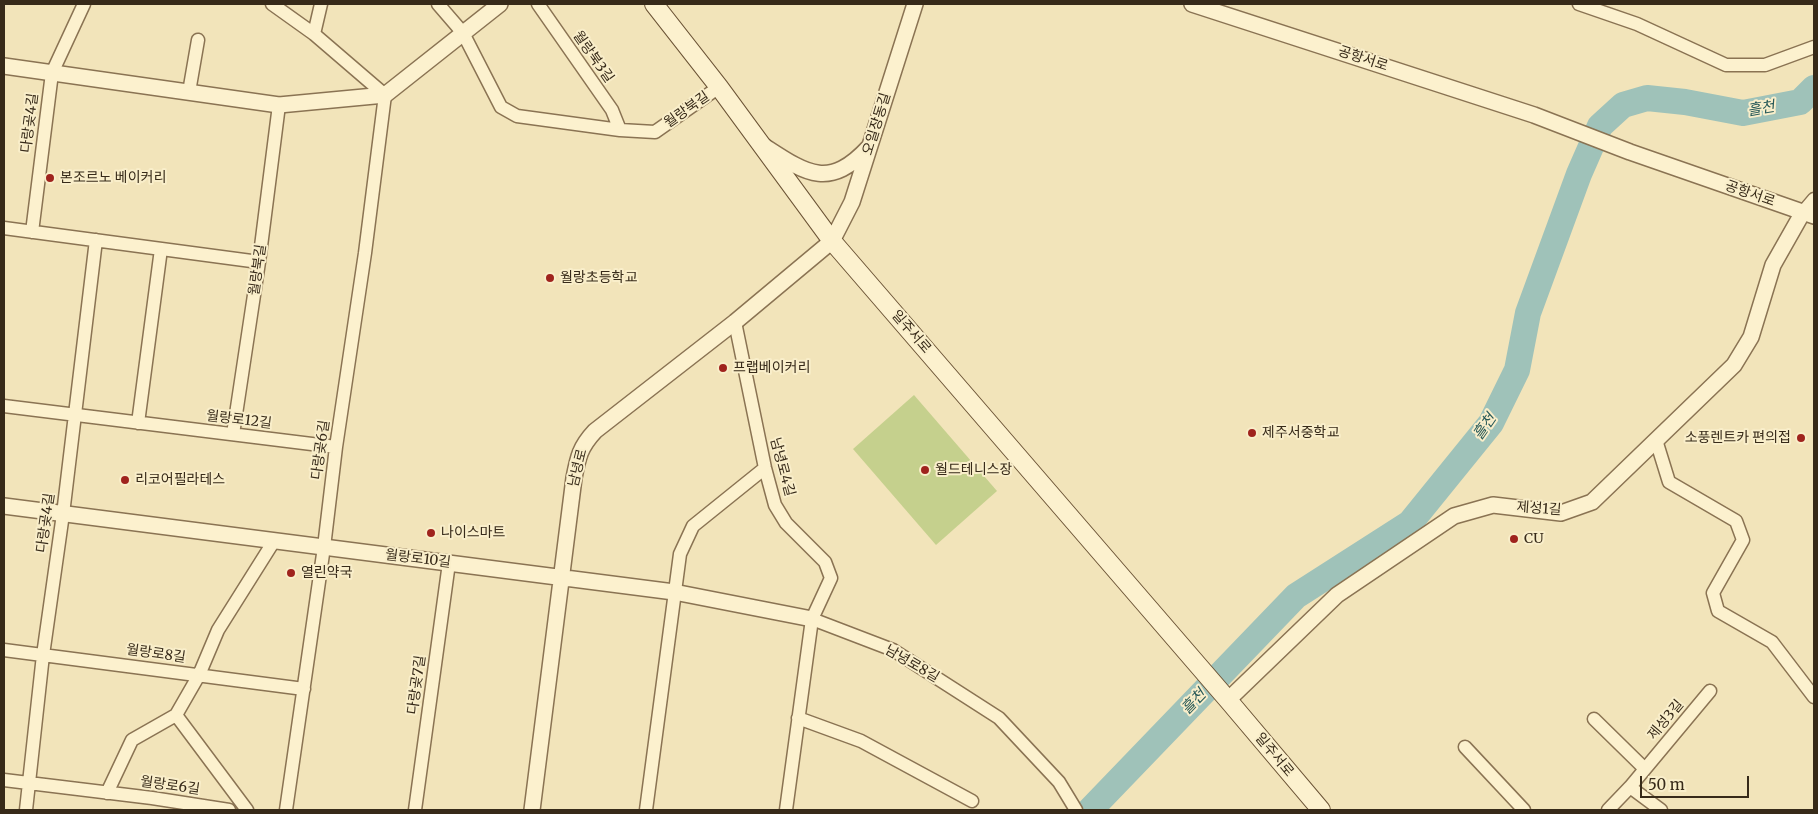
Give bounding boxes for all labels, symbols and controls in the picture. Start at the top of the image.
street label: 월랑북3길 [569,28,617,86]
street label: 공항서로 [1336,43,1390,75]
street label: 월랑북길 [661,88,713,132]
street label: 오일장동길 [860,91,894,157]
street label: 다랑곶4길 [18,92,42,154]
water label: 흘천 [1746,98,1776,120]
place label: 본조르노 베이커리 [60,170,166,186]
marker: 본조르노 베이커리 [44,172,56,184]
street label: 공항서로 [1723,178,1777,210]
street label: 월랑북길 [246,243,270,297]
place label: 월랑초등학교 [560,270,637,286]
marker: 월랑초등학교 [544,272,556,284]
street label: 일주서로 [888,307,934,357]
place label: 프랩베이커리 [733,360,810,376]
marker: 프랩베이커리 [717,362,729,374]
street label: 월랑로12길 [205,408,273,432]
water label: 흘천 [1470,411,1500,443]
street label: 다랑곶6길 [309,419,333,481]
place label: 제주서중학교 [1262,425,1339,441]
marker: 제주서중학교 [1246,427,1258,439]
place label: 소풍렌트카 편의접 [1685,430,1791,446]
marker: 소풍렌트카 편의접 [1795,432,1807,444]
street label: 남녕로4길 [766,436,798,498]
street label: 남녕로 [565,447,591,489]
place label: 월드테니스장 [935,462,1012,478]
marker: 월드테니스장 [919,464,931,476]
place label: 리코어필라테스 [135,472,225,488]
marker: 리코어필라테스 [119,474,131,486]
street label: 다랑곶4길 [33,492,59,554]
street label: 제성1길 [1516,499,1562,519]
place label: 나이스마트 [441,525,505,541]
marker: 나이스마트 [425,527,437,539]
place label: CU [1524,531,1544,547]
marker: CU [1508,533,1520,545]
street label: 월랑로10길 [384,547,452,571]
place label: 열린약국 [301,565,353,581]
marker: 열린약국 [285,567,297,579]
street label: 월랑로8길 [125,642,187,666]
street label: 남녕로8길 [882,642,942,686]
street label: 다랑곶7길 [405,654,429,716]
water label: 흘천 [1178,686,1210,718]
street label: 제성3길 [1645,697,1687,743]
street label: 일주서로 [1251,730,1297,780]
scale bar [1643,766,1752,798]
street label: 월랑로6길 [139,774,201,798]
text: 50 m [1648,775,1685,794]

